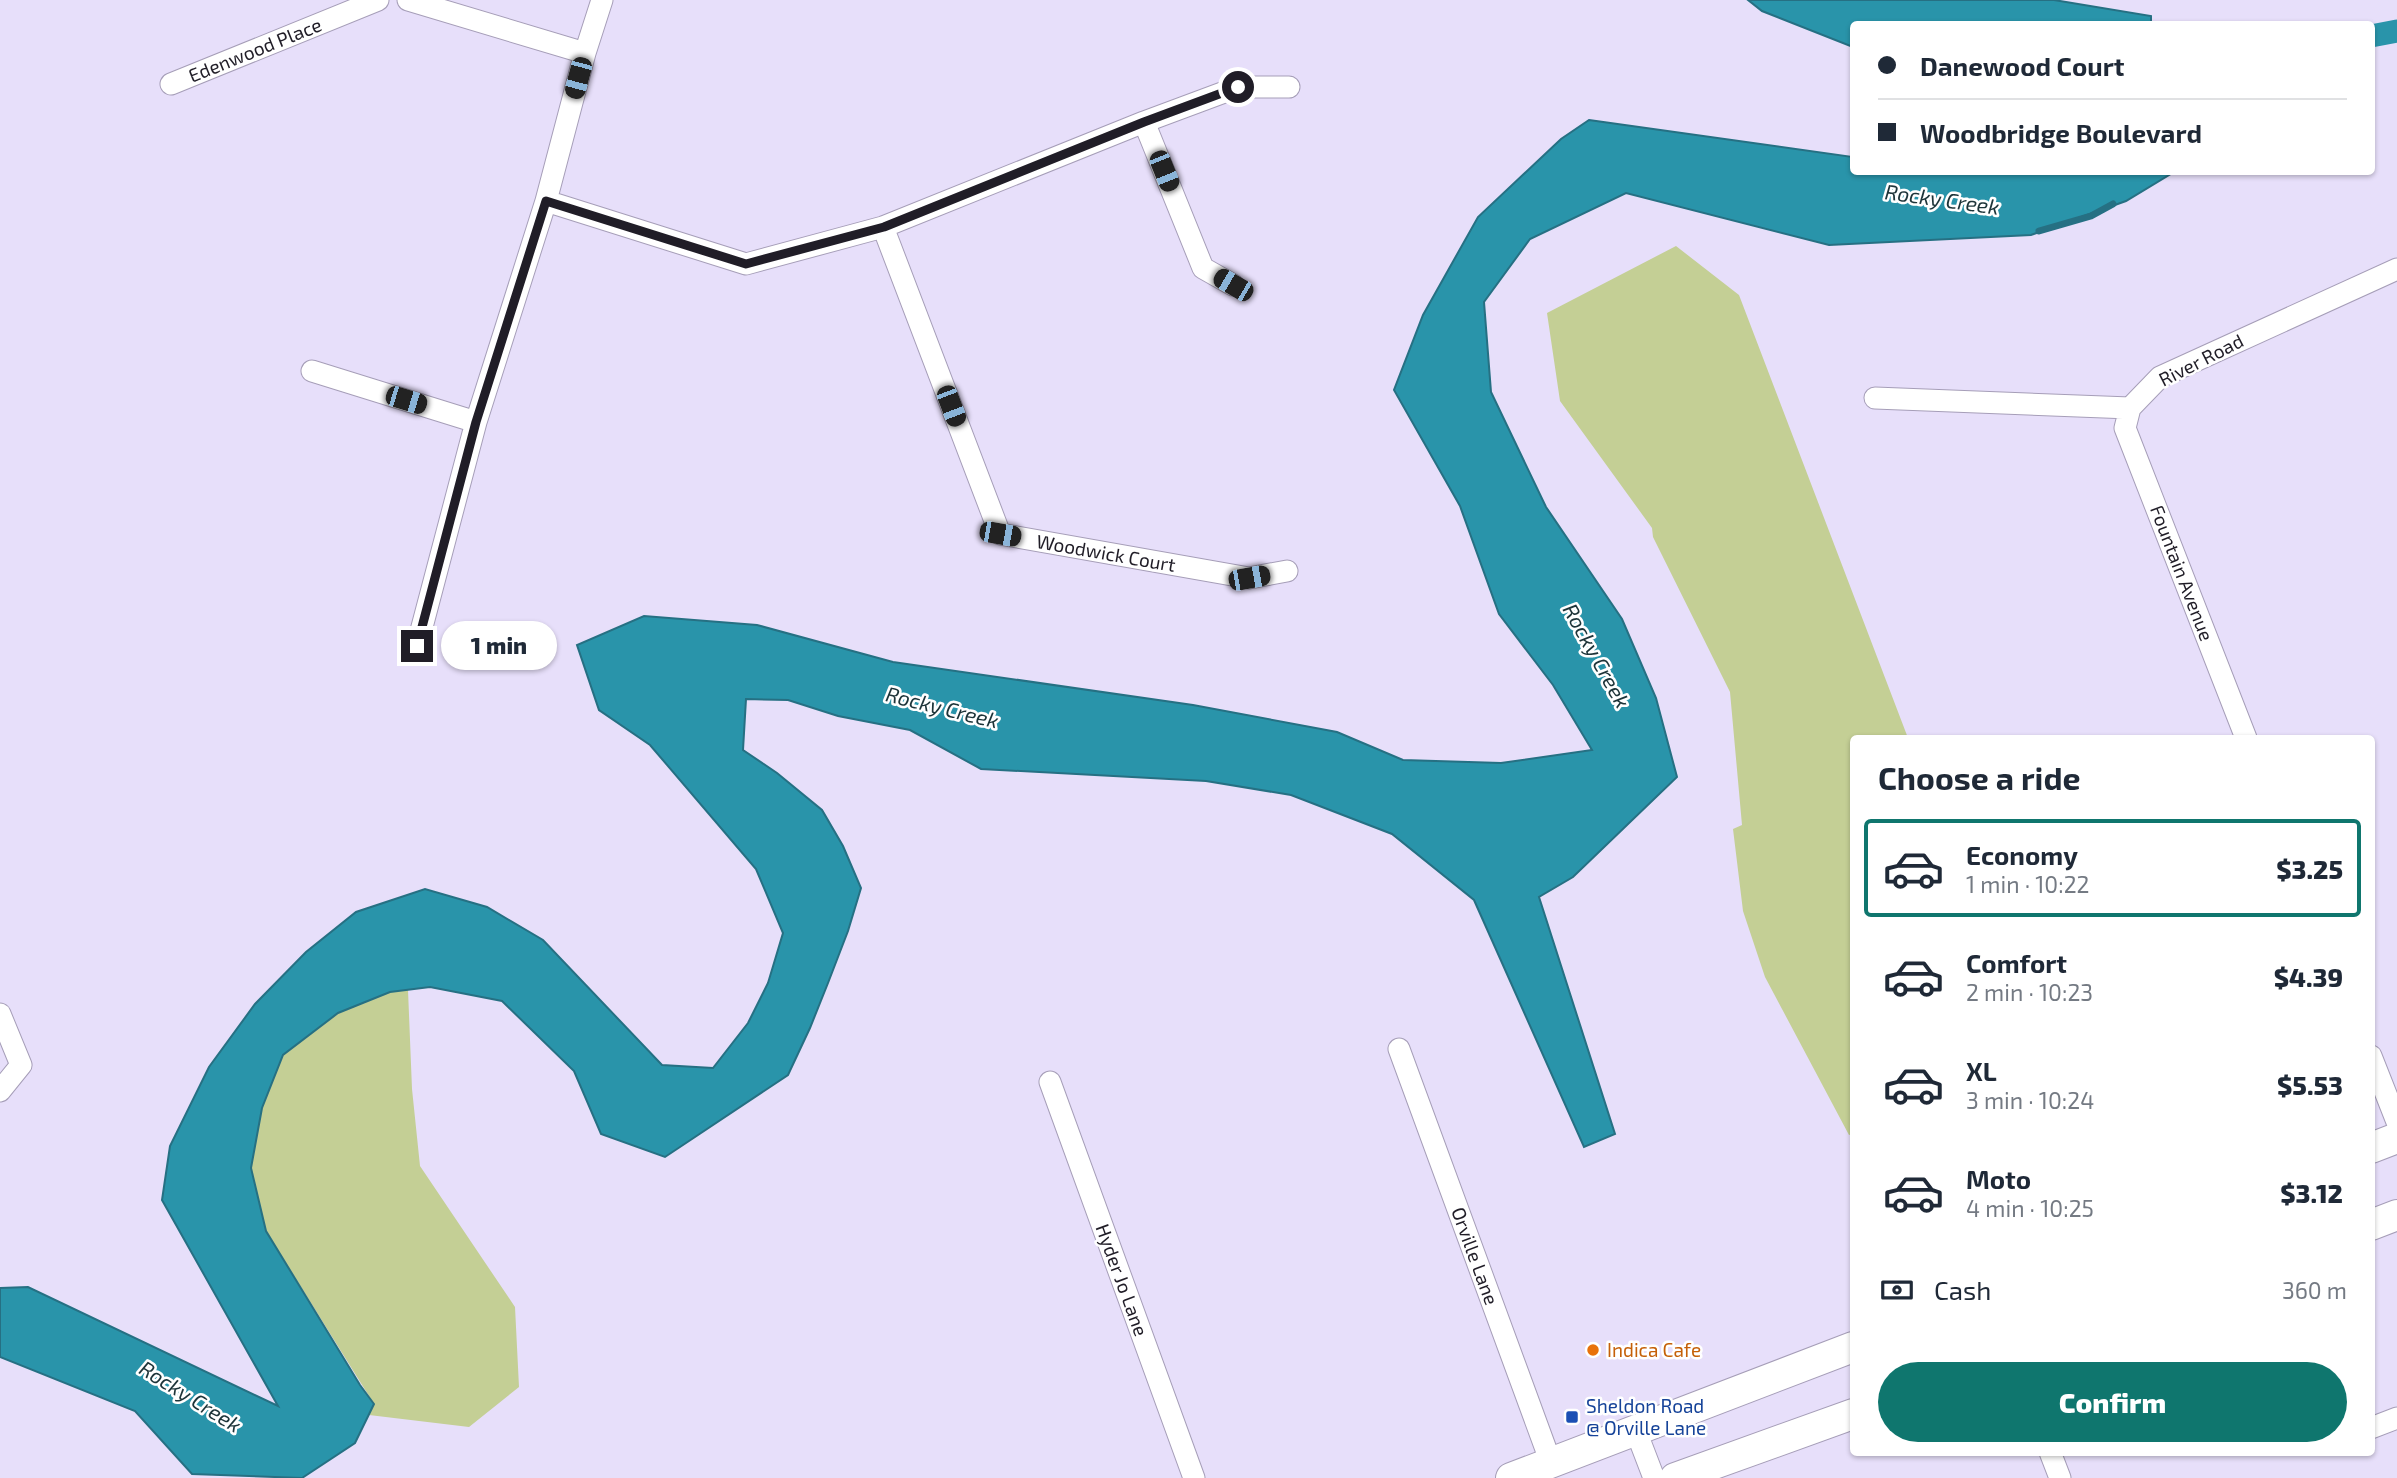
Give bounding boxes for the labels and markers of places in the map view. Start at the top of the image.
place label: Indica Cafe [1607,1338,1701,1361]
marker: Indica Cafe [1585,1342,1601,1358]
place label: Sheldon Road @ Orville Lane [1586,1394,1706,1439]
marker: Sheldon Road @ Orville Lane [1564,1409,1580,1425]

